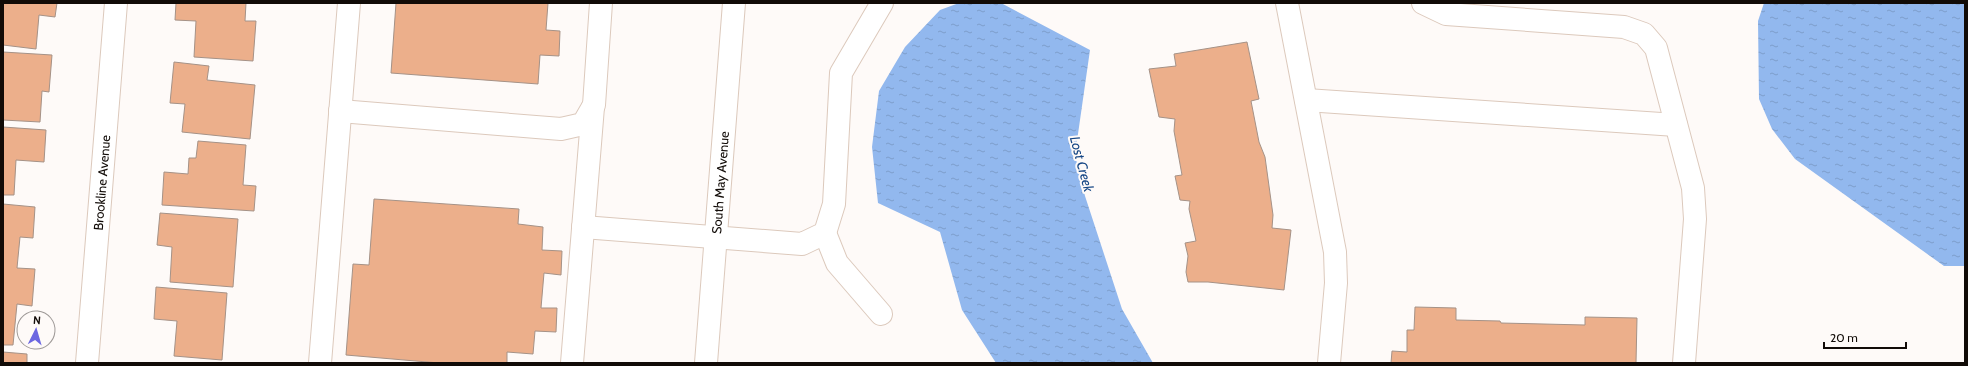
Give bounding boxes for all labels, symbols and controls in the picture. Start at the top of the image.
street label: South May Avenue [708,130,732,235]
street label: Brookline Avenue [90,134,113,231]
water label: Lost Creek [1066,134,1098,195]
north arrow [16,310,56,350]
text: N [32,313,41,327]
scale bar [1824,324,1906,350]
text: 20 m [1830,330,1858,345]

